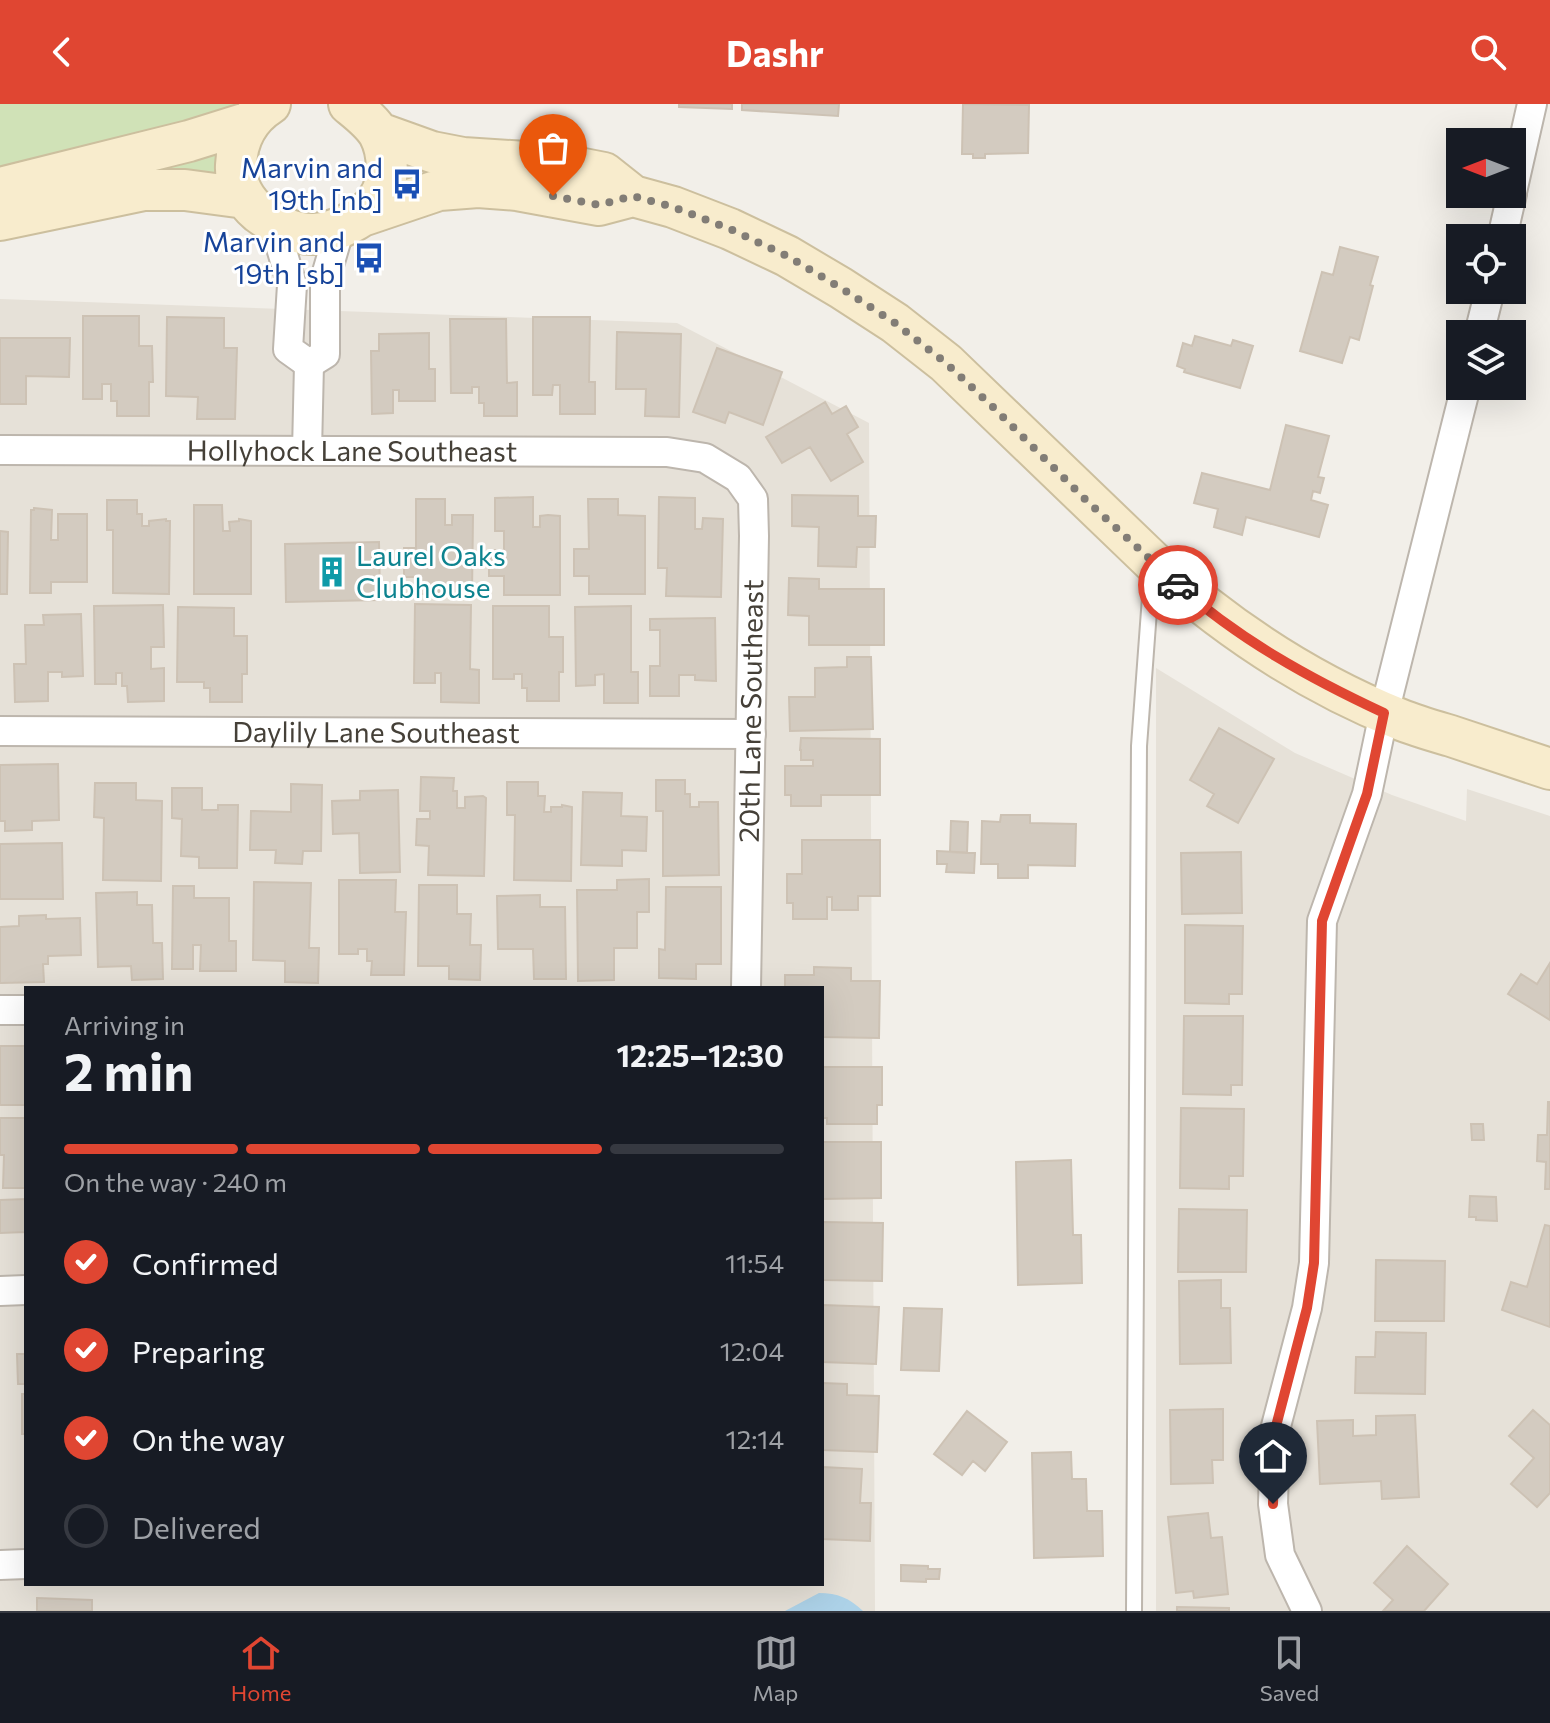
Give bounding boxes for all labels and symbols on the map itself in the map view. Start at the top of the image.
pin [519,114,587,196]
north arrow [1446,128,1526,208]
place label: Marvin and 19th [nb] [241,150,383,216]
bus stop icon: Marvin and 19th [nb] [390,167,424,201]
place label: Marvin and 19th [sb] [203,224,345,290]
bus stop icon: Marvin and 19th [sb] [352,241,386,275]
street label: Hollyhock Lane Southeast [187,433,517,468]
place label: Laurel Oaks Clubhouse [356,538,506,604]
courier [1138,545,1218,625]
building icon: Laurel Oaks Clubhouse [315,555,349,589]
street label: 20th Lane Southeast [731,579,769,843]
street label: Daylily Lane Southeast [232,714,520,749]
pin [1239,1422,1307,1504]

